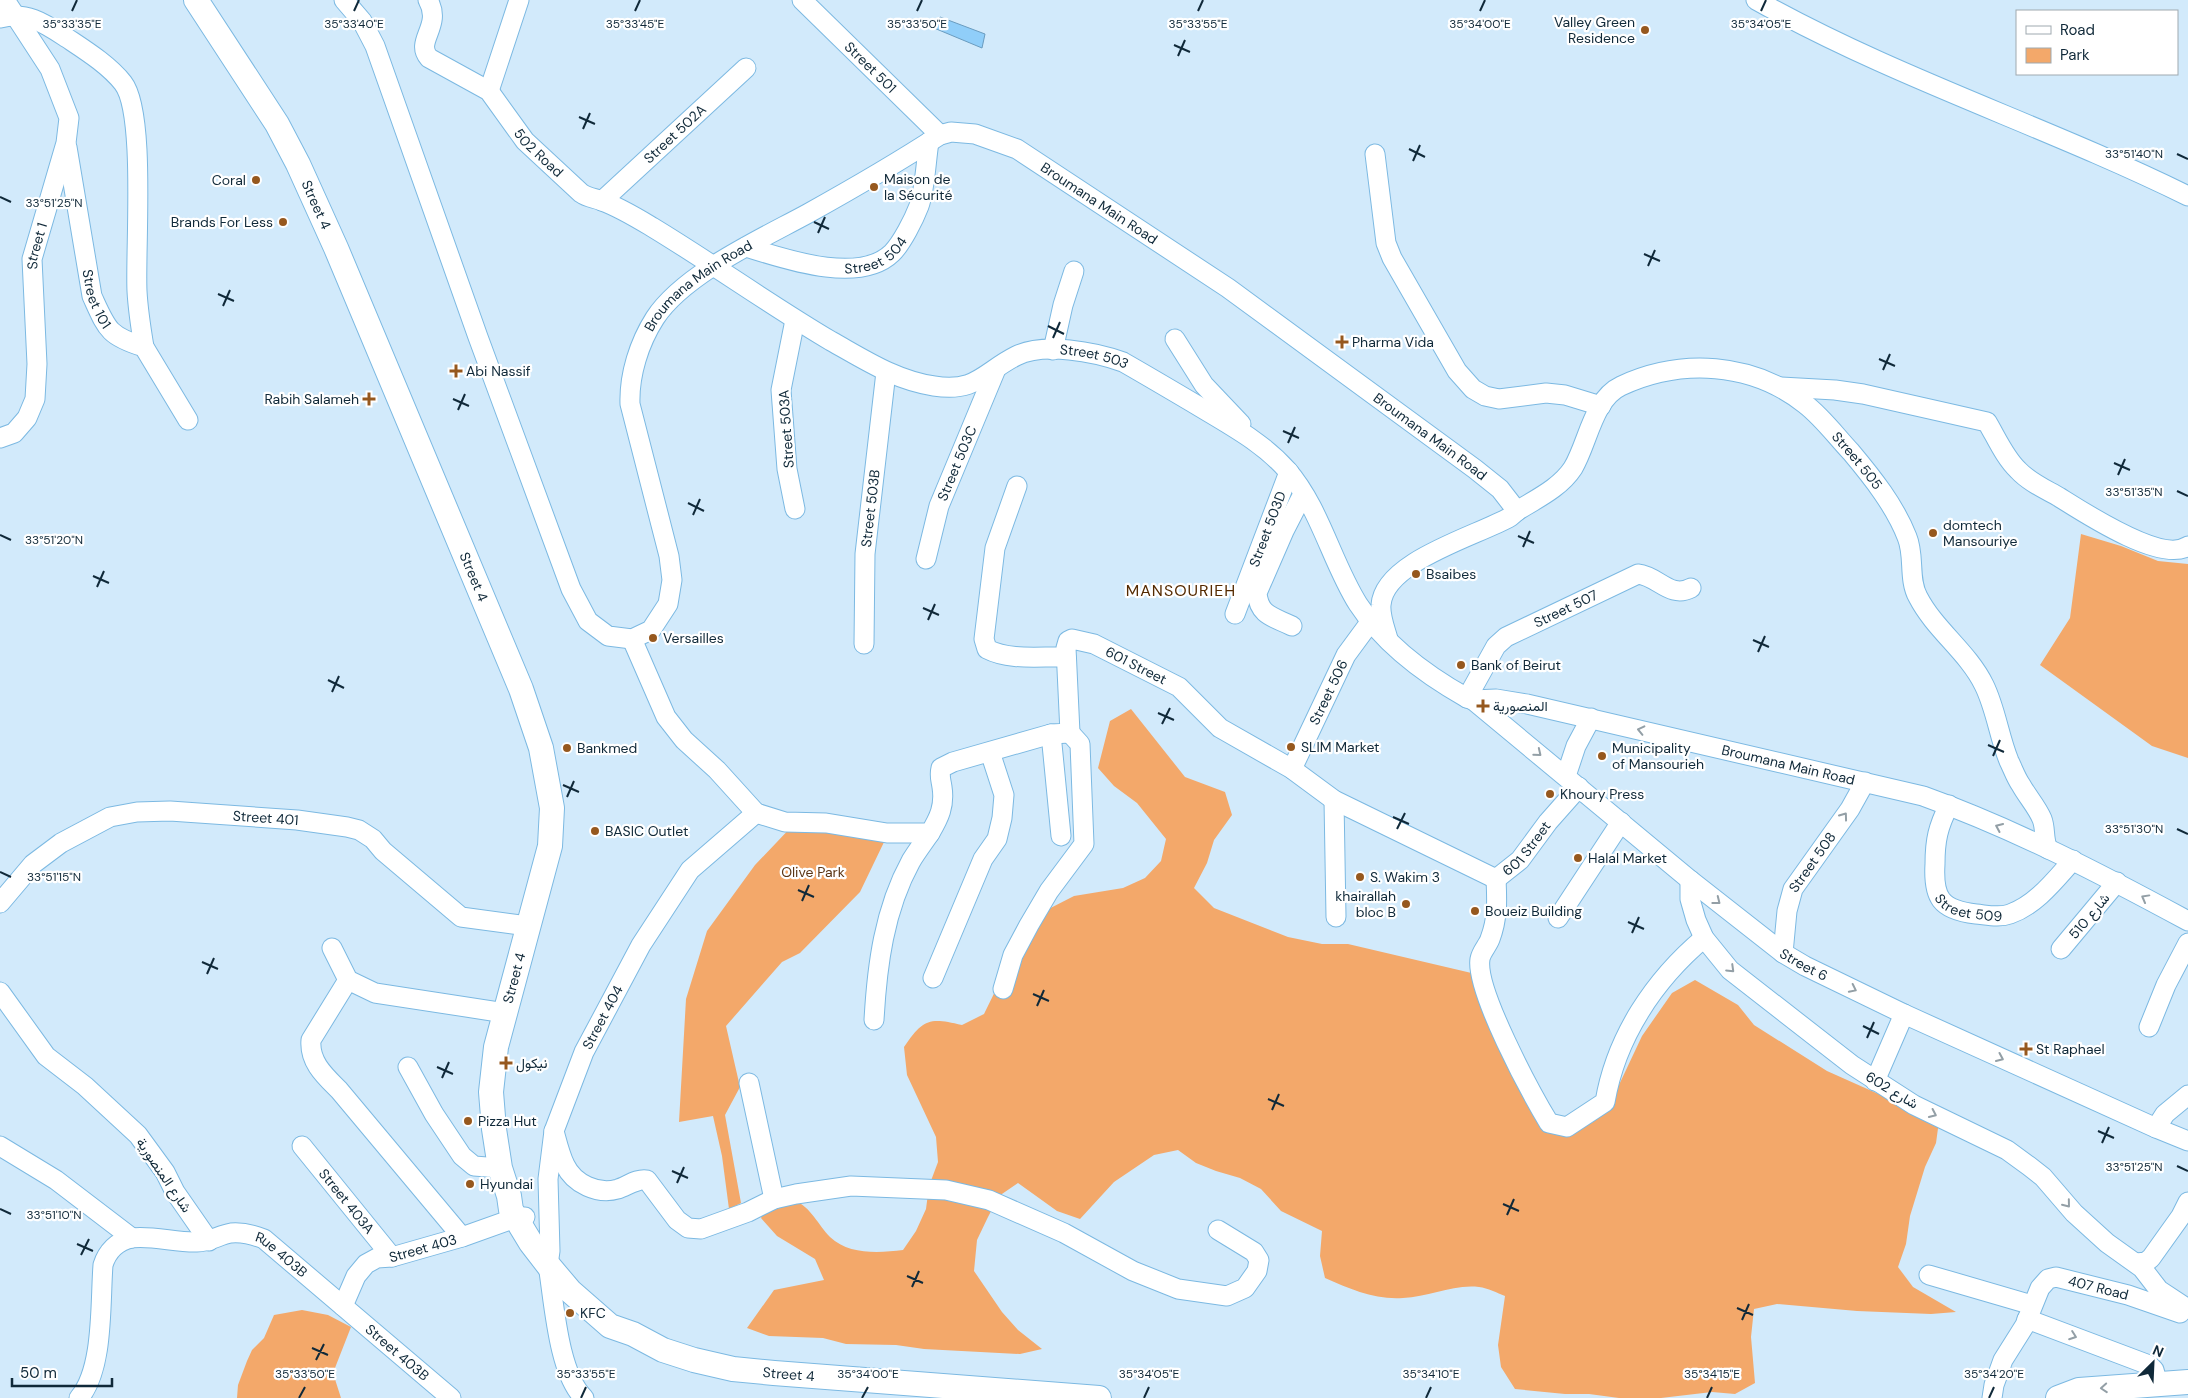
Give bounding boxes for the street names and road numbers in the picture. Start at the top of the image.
street label: Street 501 [841,38,900,97]
street label: Street 502A [640,100,710,167]
street label: 502 Road [510,125,567,181]
street label: Broumana Main Road [1037,158,1161,248]
street label: Street 4 [298,177,336,233]
street label: Street 1 [23,221,51,270]
street label: Street 504 [844,233,911,277]
street label: Broumana Main Road [640,236,755,334]
street label: Street 101 [79,268,115,332]
street label: Street 503 [1059,340,1132,372]
street label: Street 503A [774,389,798,469]
street label: Broumana Main Road [1370,389,1491,484]
street label: Street 503C [933,423,980,503]
street label: Street 505 [1828,428,1886,493]
street label: Street 503B [857,468,884,548]
street label: Street 503D [1245,489,1290,569]
street label: Street 4 [456,549,492,605]
street label: Street 507 [1531,586,1601,632]
street label: 601 Street [1102,642,1170,688]
street label: Street 506 [1305,657,1352,728]
street label: Broumana Main Road [1720,741,1857,789]
street label: Street 401 [232,806,299,829]
street label: 601 Street [1499,818,1555,880]
street label: Street 508 [1784,828,1840,896]
street label: شارع 510 [2065,889,2115,944]
street label: Street 509 [1931,890,2002,925]
street label: Street 6 [1776,944,1831,985]
street label: Street 4 [499,950,530,1005]
street label: Street 404 [578,982,627,1052]
street label: شارع 602 [1861,1067,1922,1114]
street label: شارع المنصورية [131,1134,196,1217]
street label: Street 403A [315,1165,378,1237]
street label: Rue 403B [253,1228,311,1281]
street label: Street 403 [387,1230,459,1266]
street label: 407 Road [2066,1271,2131,1304]
street label: Street 403B [362,1320,433,1384]
street label: Street 4 [762,1363,816,1385]

